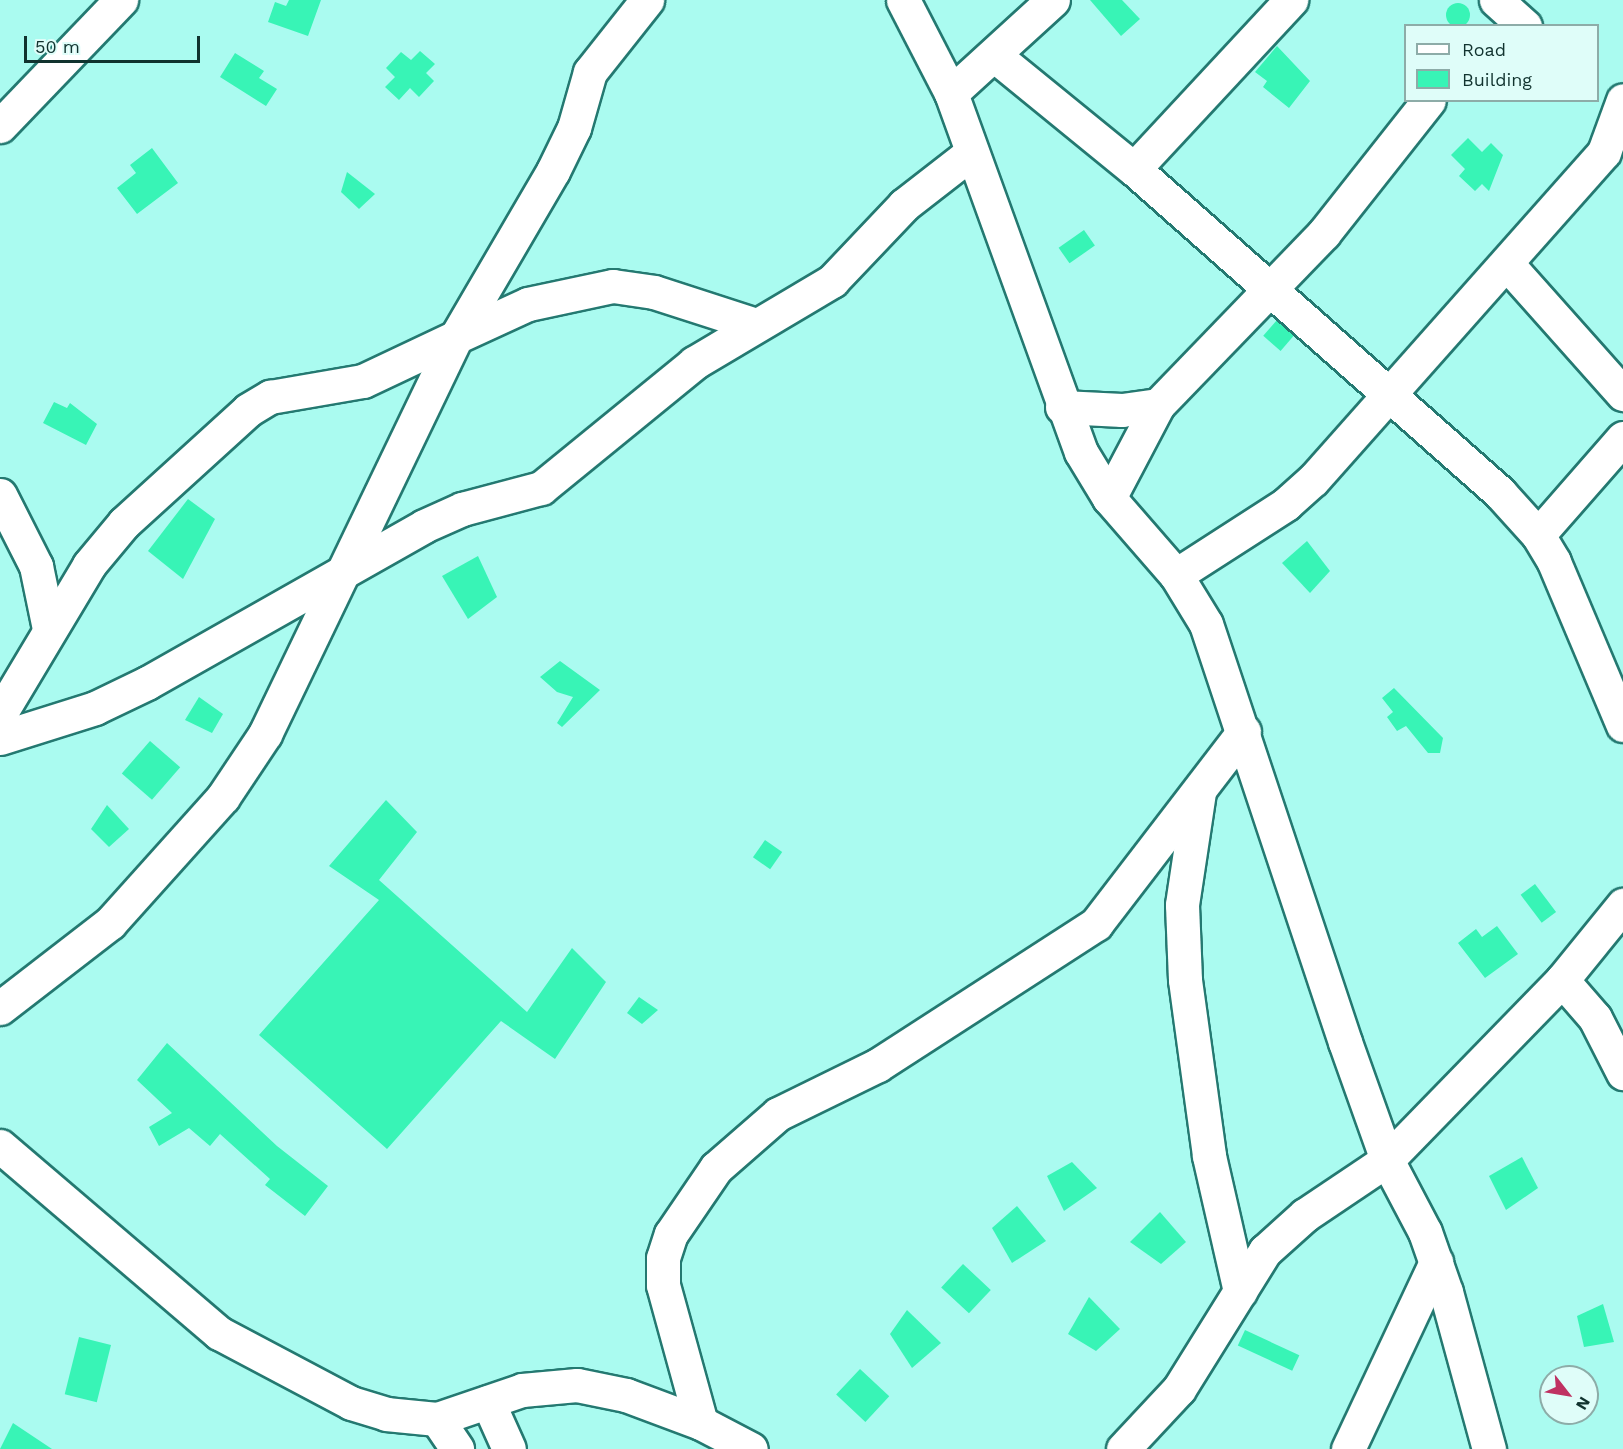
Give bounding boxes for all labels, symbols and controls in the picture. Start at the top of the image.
scale bar [27,24,202,62]
legend [1404,24,1599,102]
text: 50 m [35,36,80,57]
text: Road [1462,39,1506,60]
text: Building [1462,69,1532,90]
north arrow [1539,1365,1599,1425]
text: N [1572,1394,1594,1413]

